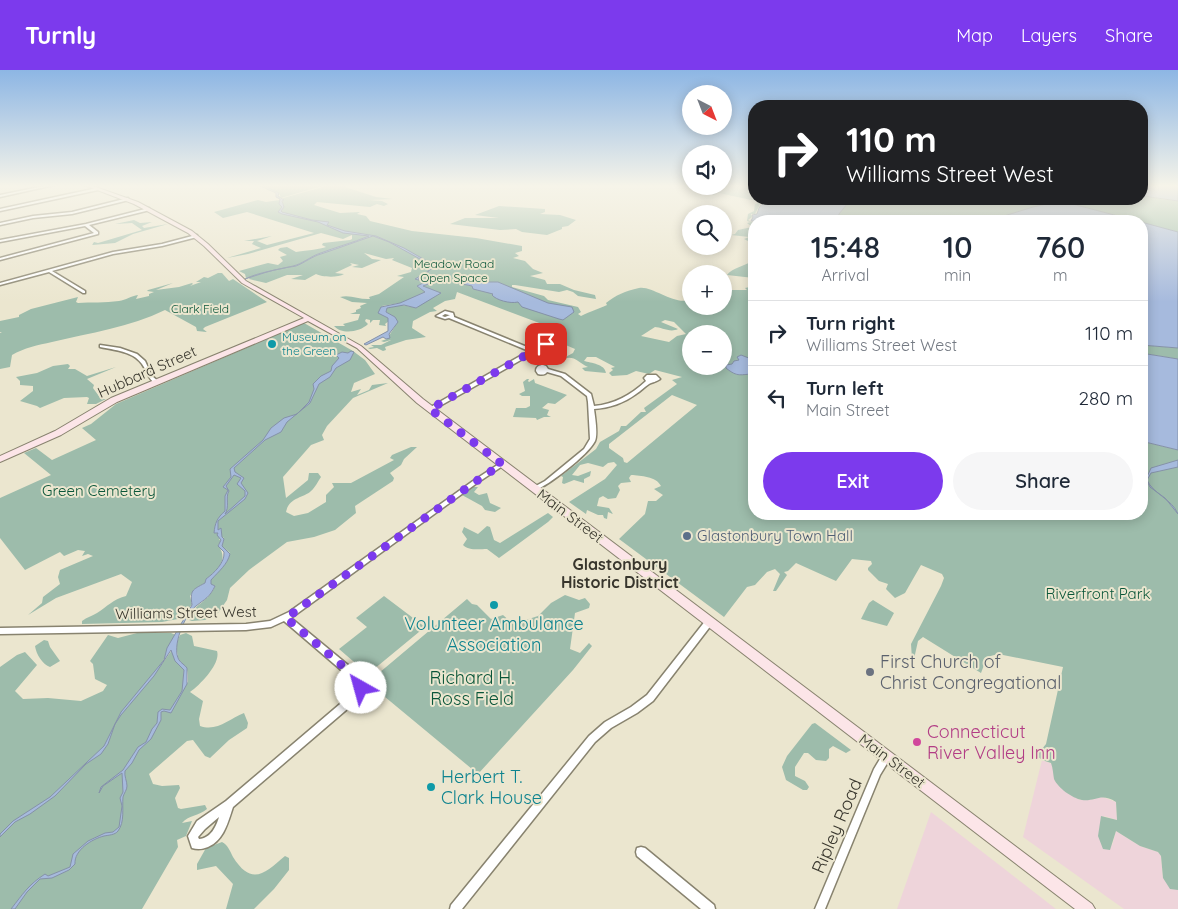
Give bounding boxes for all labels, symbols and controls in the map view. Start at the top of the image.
text: Turnly [25,20,96,50]
text: Map [956,24,993,47]
text: Layers [1021,24,1077,47]
text: Share [1105,24,1153,47]
north arrow [682,85,732,135]
map controls [682,85,732,375]
text: 110 m [846,117,937,161]
icon: right [763,120,828,185]
button: sound [682,145,732,195]
text: Williams Street West [846,160,1054,188]
button: search [682,205,732,255]
text: 15:48 [811,228,880,266]
text: 10 [943,228,973,266]
text: 760 [1035,228,1085,266]
park label: Meadow Road Open Space [414,256,494,285]
button: + [682,265,732,315]
text: Arrival [821,265,869,285]
text: min [944,265,971,285]
text: m [1053,265,1068,285]
park label: Clark Field [171,301,229,316]
text: Turn right [806,311,895,335]
icon: right [763,319,791,347]
text: 110 m [1085,321,1133,345]
pin [525,323,567,365]
button: − [682,325,732,375]
place label: Museum on the Green [282,329,346,358]
icon: arrive [532,330,560,358]
text: Williams Street West [806,335,957,355]
marker: Museum on the Green [266,338,278,350]
street label: Hubbard Street [94,341,199,402]
text: Turn left [806,376,884,400]
icon: left [763,384,791,412]
text: 280 m [1078,386,1133,410]
text: Main Street [806,400,890,420]
button: Exit [763,452,943,510]
button: Share [953,452,1133,510]
park label: Green Cemetery [42,481,156,500]
street label: Main Street [533,484,607,547]
place label: Glastonbury Town Hall [697,526,853,545]
marker: Glastonbury Town Hall [681,530,693,542]
district label: Glastonbury Historic District [561,554,679,592]
park label: Riverfront Park [1046,584,1150,603]
marker: Volunteer Ambulance Association [488,599,500,611]
street label: Williams Street West [115,602,257,623]
place label: Volunteer Ambulance Association [404,612,584,656]
place label: First Church of Christ Congregational [880,650,1061,694]
position arrow [334,661,386,713]
park label: Richard H. Ross Field [430,666,514,710]
marker: First Church of Christ Congregational [864,666,876,678]
place label: Connecticut River Valley Inn [927,720,1056,764]
street label: Main Street [855,729,929,792]
marker: Connecticut River Valley Inn [911,736,923,748]
place label: Herbert T. Clark House [441,765,542,809]
street label: Ripley Road [806,775,867,877]
marker: Herbert T. Clark House [425,781,437,793]

